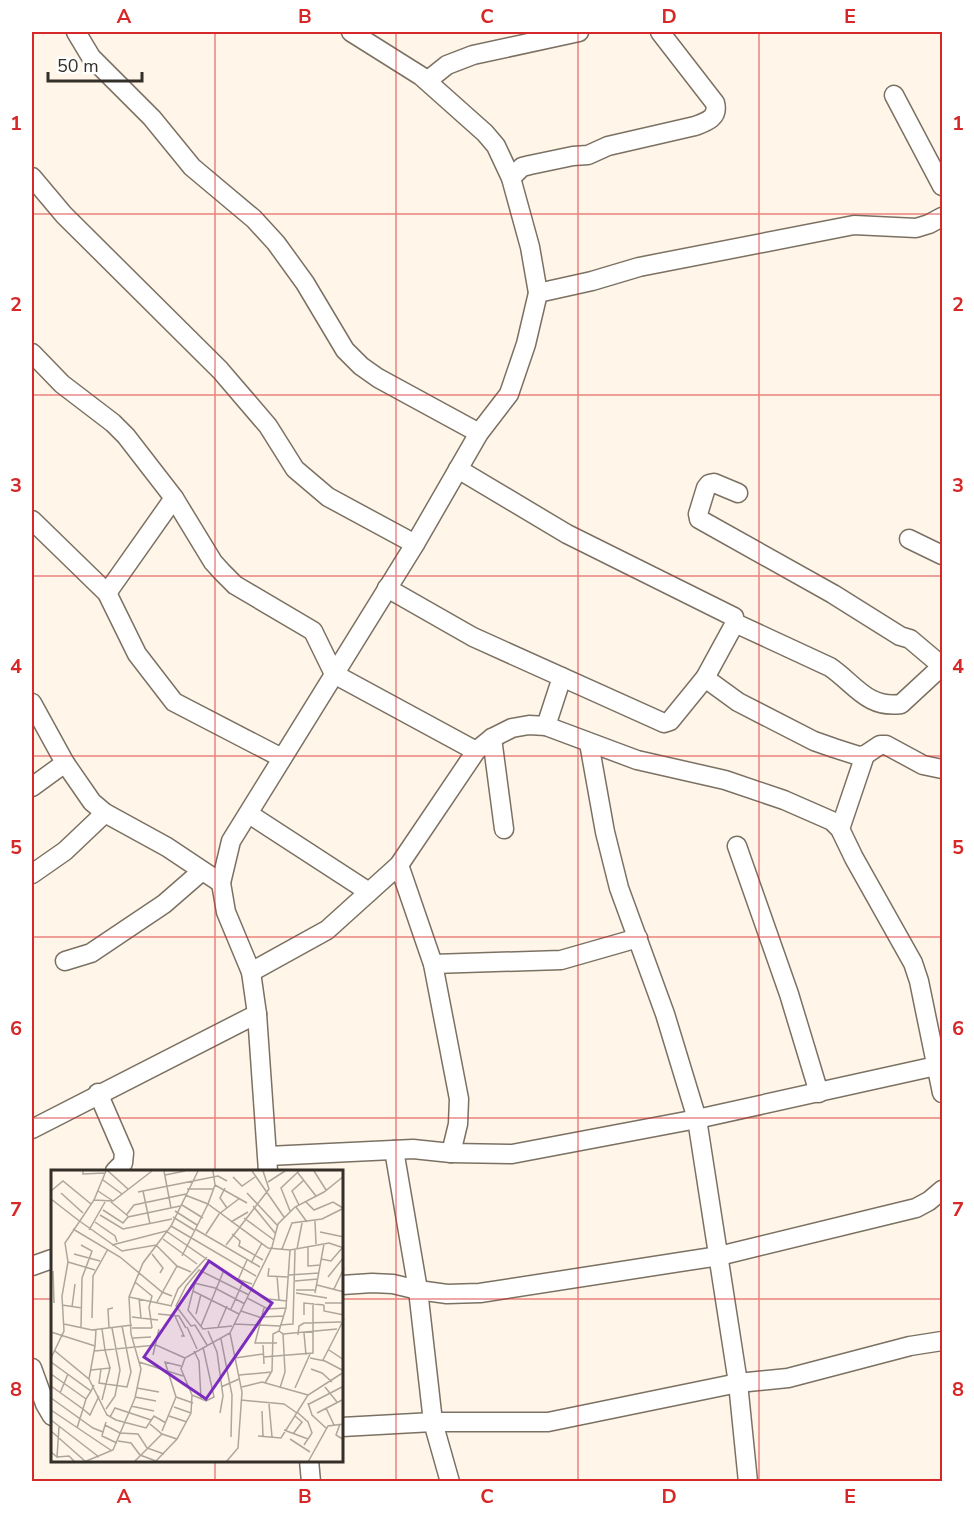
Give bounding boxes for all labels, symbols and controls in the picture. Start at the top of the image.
text: A [117,3,132,30]
text: B [298,3,312,30]
text: C [480,3,494,30]
text: D [661,3,677,30]
text: E [844,3,856,30]
scale bar [48,45,142,83]
text: 50 m [57,54,99,78]
text: 1 [10,110,22,137]
text: 1 [952,110,964,137]
text: 2 [10,291,22,318]
text: 2 [952,291,964,318]
text: 3 [10,472,22,499]
text: 3 [952,472,964,499]
text: 4 [10,653,22,680]
text: 4 [952,653,964,680]
text: 5 [10,834,22,861]
text: 5 [952,834,964,861]
text: 6 [10,1015,22,1042]
text: 6 [952,1015,964,1042]
inset map [51,1170,344,1462]
text: 7 [10,1196,22,1223]
text: 7 [952,1196,964,1223]
text: 8 [10,1376,22,1403]
text: 8 [952,1376,964,1403]
text: A [117,1483,132,1510]
text: B [298,1483,312,1510]
text: C [480,1483,494,1510]
text: D [661,1483,677,1510]
text: E [844,1483,856,1510]

